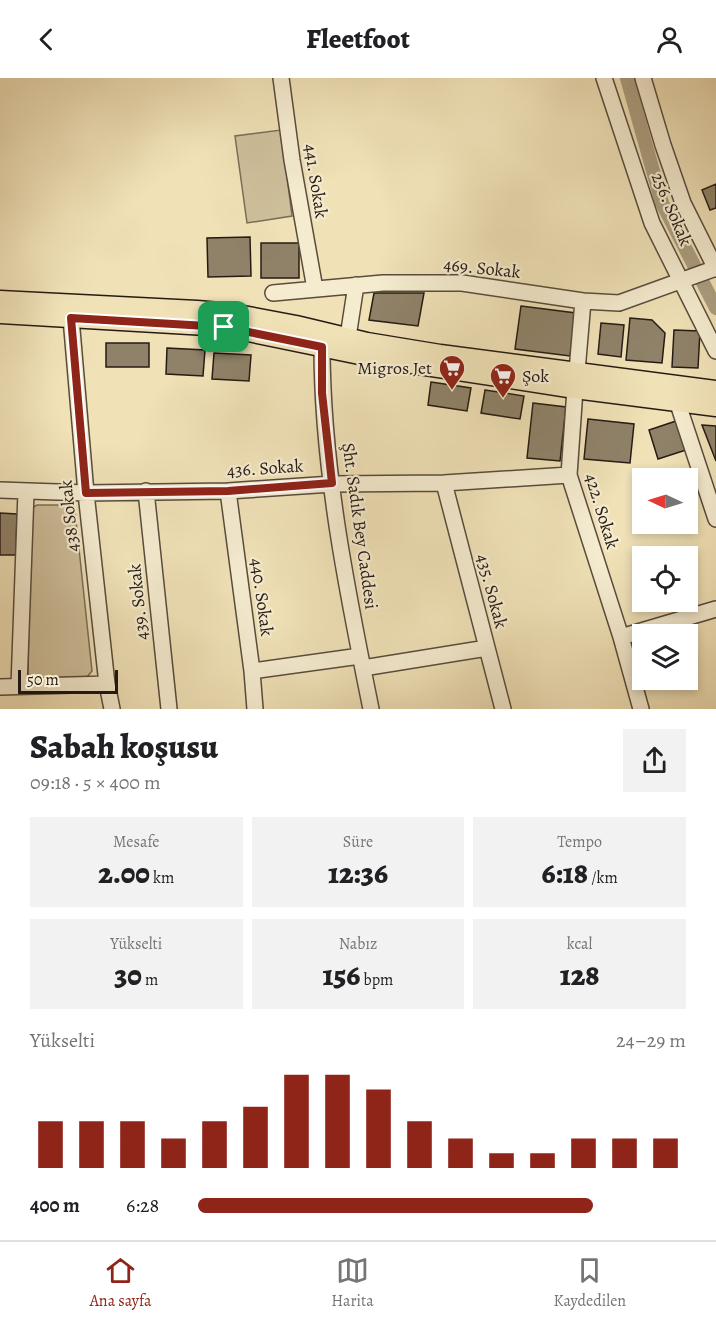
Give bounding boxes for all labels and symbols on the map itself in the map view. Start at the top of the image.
street label: 441. Sokak [298,142,334,220]
street label: 256. Sokak [646,169,698,249]
street label: 469. Sokak [442,252,522,284]
pin [198,301,249,352]
supermarket icon: Migros Jet [437,353,467,391]
place label: Migros Jet [357,356,432,380]
supermarket icon: Şok [488,361,518,399]
place label: Şok [522,364,549,388]
street label: Şht. Sadık Bey Caddesi [336,441,384,611]
street label: 436. Sokak [226,453,304,483]
north arrow [632,468,698,534]
street label: 422. Sokak [579,470,625,552]
street label: 438 Sokak [53,479,85,553]
street label: 435. Sokak [471,551,513,631]
street label: 440. Sokak [245,556,279,638]
street label: 439. Sokak [122,563,154,641]
scale bar [18,667,118,694]

